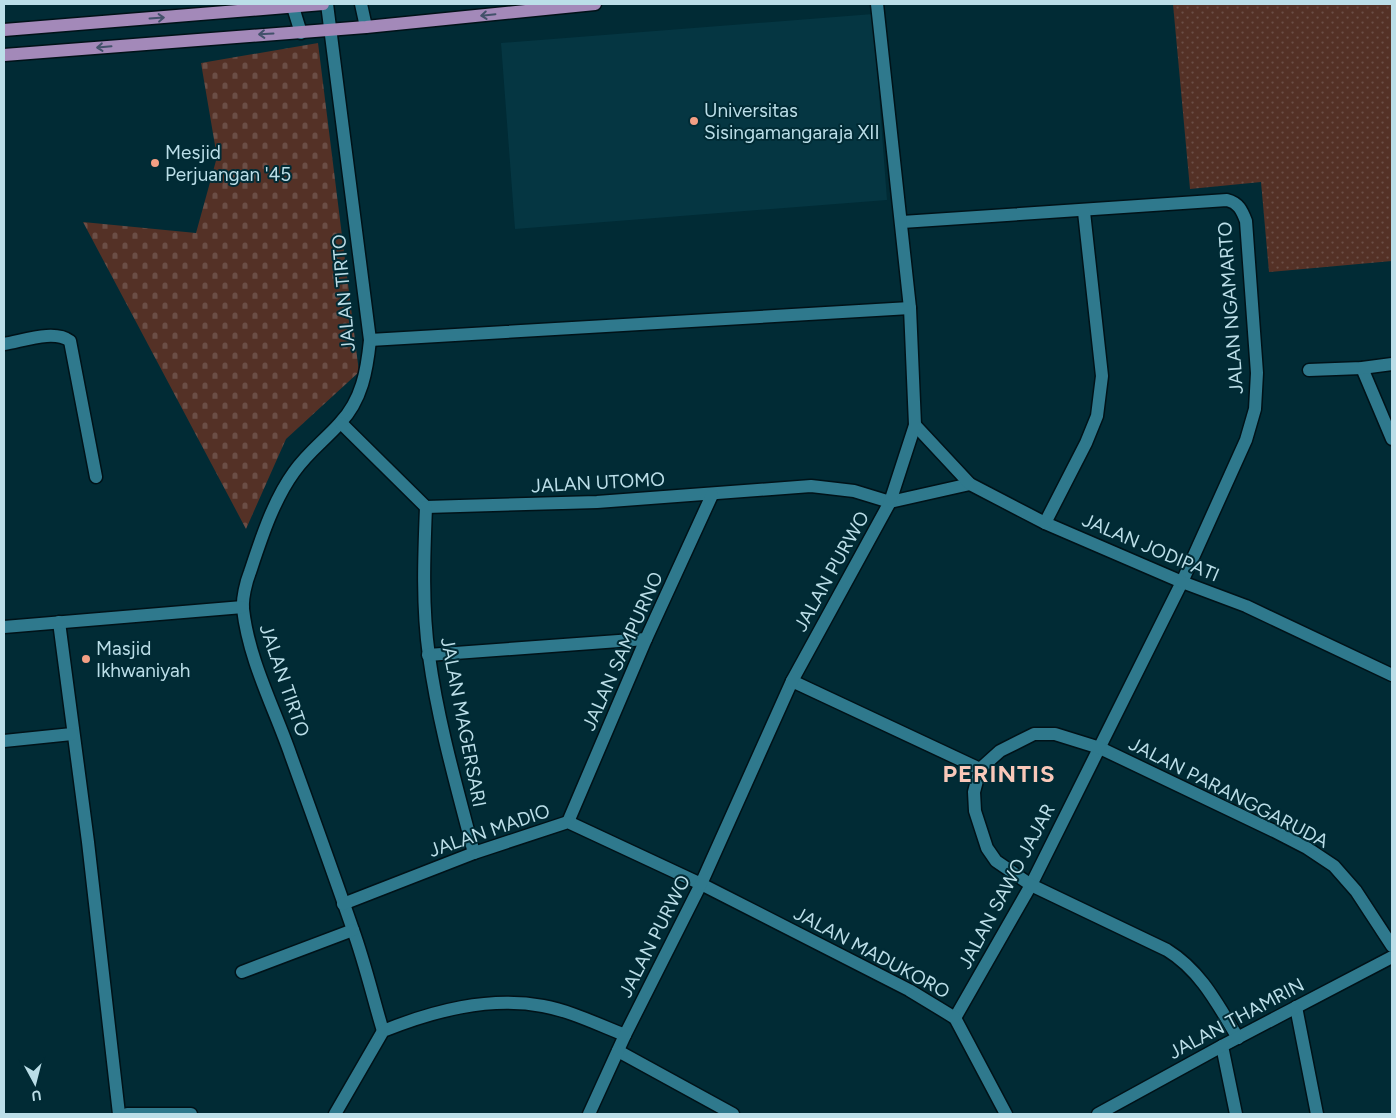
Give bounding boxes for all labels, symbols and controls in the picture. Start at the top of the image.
one-way arrow [480,10,496,20]
one-way arrow [149,14,165,23]
one-way arrow [258,30,274,39]
one-way arrow [96,42,112,51]
place label: Universitas Sisingamangaraja XII [704,99,880,144]
marker: Universitas Sisingamangaraja XII [688,115,700,127]
place label: Mesjid Perjuangan '45 [165,141,291,186]
marker: Mesjid Perjuangan '45 [149,157,161,169]
street label: JALAN NGAMARTO [1213,221,1248,395]
street label: JALAN TIRTO [327,233,360,352]
street label: JALAN UTOMO [530,468,666,497]
street label: JALAN PURWO [789,507,874,635]
street label: JALAN JODIPATI [1079,508,1223,587]
street label: JALAN SAMPURNO [577,568,668,734]
street label: JALAN TIRTO [255,621,315,739]
street label: JALAN MAGERSARI [436,635,491,809]
place label: Masjid Ikhwaniyah [96,637,190,682]
marker: Masjid Ikhwaniyah [80,653,92,665]
street label: JALAN PARANGGARUDA [1125,732,1333,853]
district label: PERINTIS [942,759,1056,788]
street label: JALAN MADIO [426,799,553,862]
street label: JALAN SAWO JAJAR [953,800,1060,973]
street label: JALAN PURWO [614,871,695,1001]
street label: JALAN MADUKORO [790,902,954,1003]
street label: JALAN THAMRIN [1165,973,1308,1064]
north arrow [10,1058,60,1108]
text: U [31,1086,42,1104]

